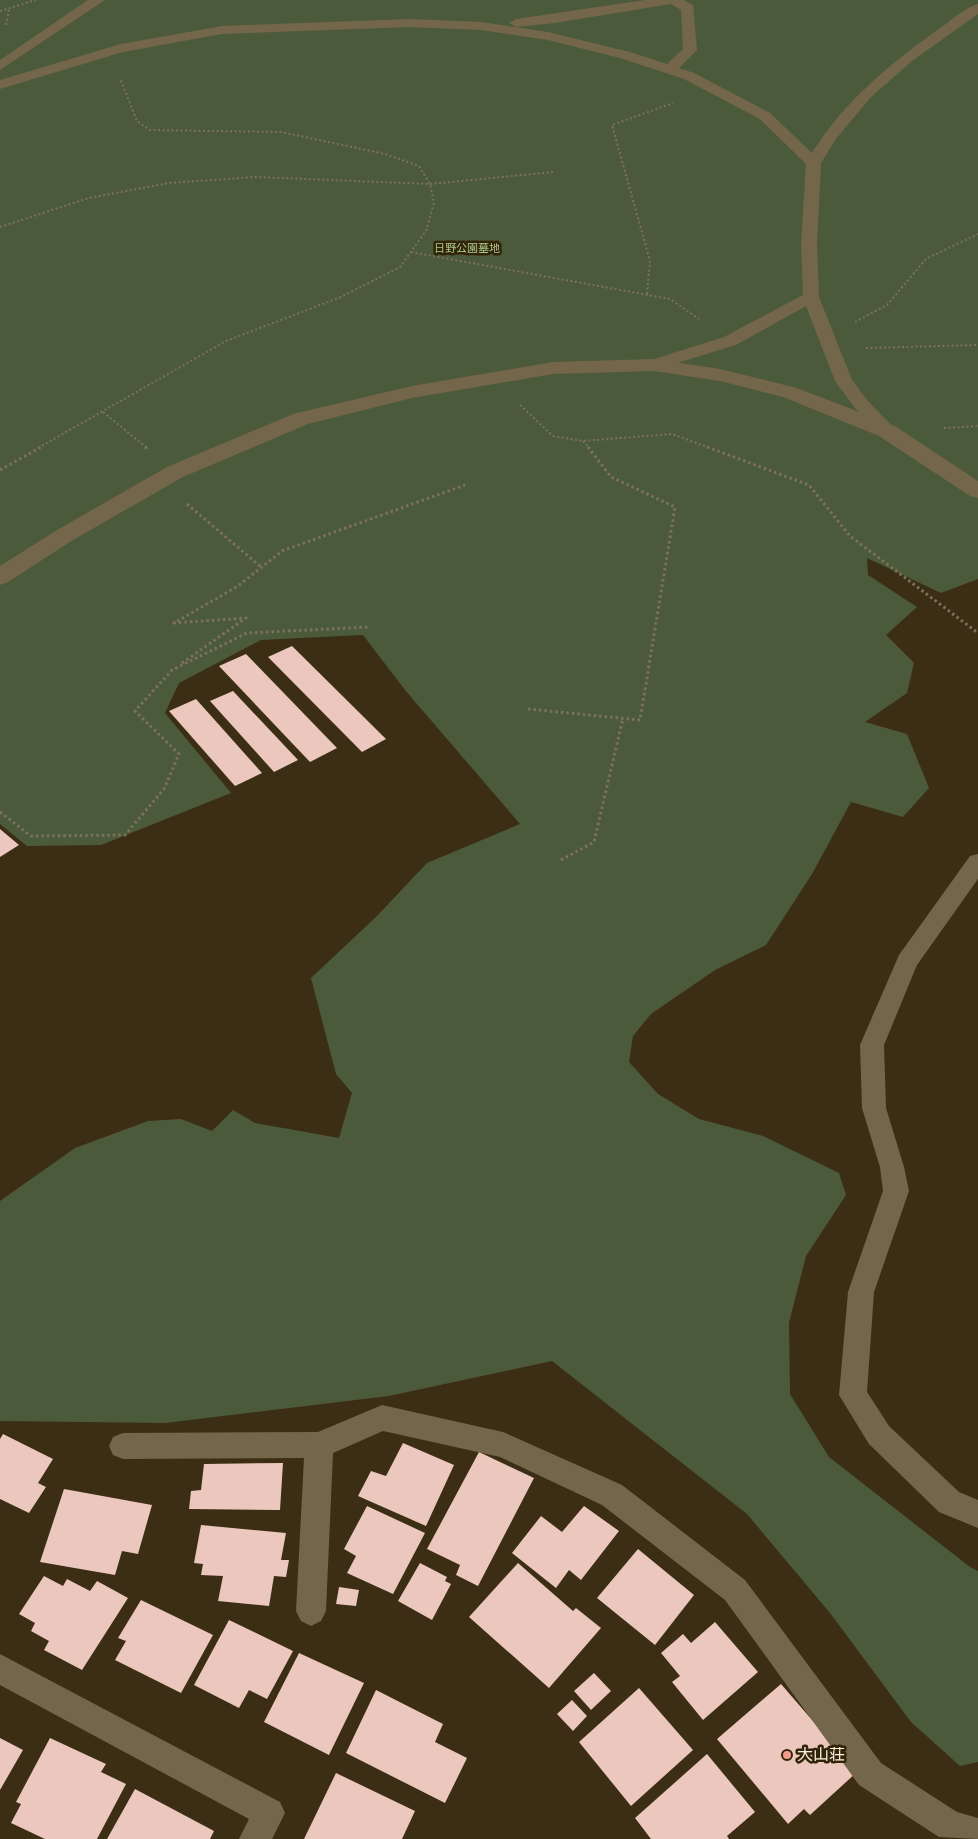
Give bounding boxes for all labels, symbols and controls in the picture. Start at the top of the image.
park label: 日野公園墓地 [434,242,500,255]
place label: 大山荘 [797,1745,845,1765]
marker: 大山荘 [781,1749,793,1761]

